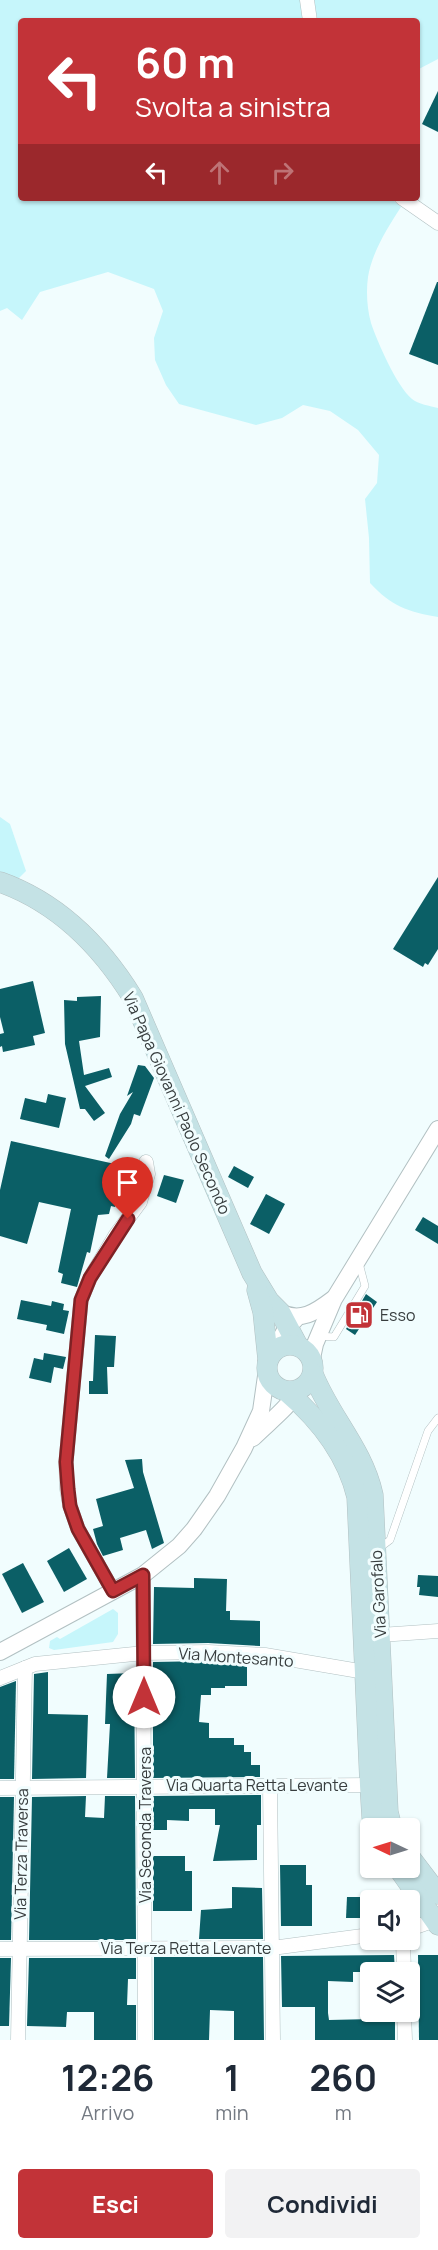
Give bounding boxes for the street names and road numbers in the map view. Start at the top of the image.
street label: Via Papa Giovanni Paolo Secondo [118,988,236,1218]
street label: Via Garofalo [365,1550,391,1638]
street label: Via Montesanto [178,1642,294,1672]
street label: Via Seconda Traversa [134,1747,156,1903]
street label: Via Quarta Retta Levante [166,1774,348,1796]
street label: Via Terza Traversa [9,1788,33,1920]
street label: Via Terza Retta Levante [101,1937,271,1959]

